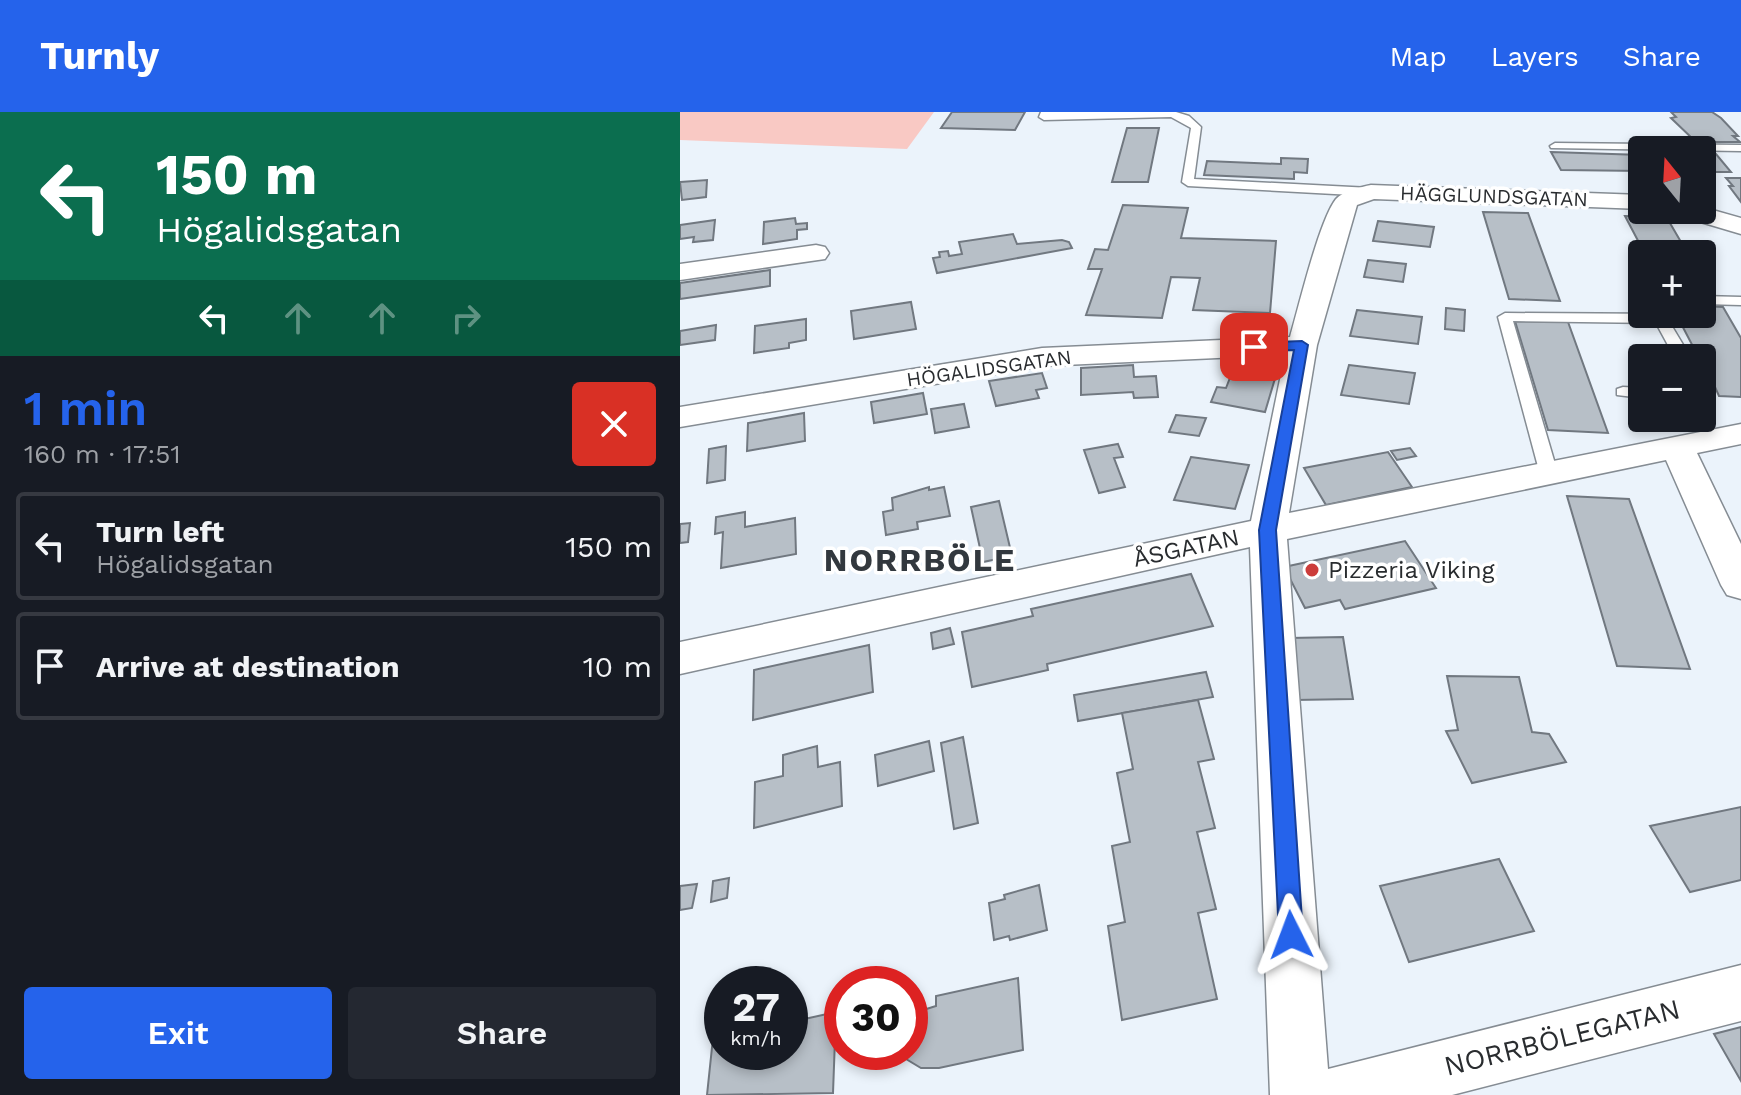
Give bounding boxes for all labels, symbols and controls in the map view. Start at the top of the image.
text: Turnly [40,34,159,78]
text: Map [1390,40,1447,73]
text: Layers [1491,40,1579,73]
text: Share [1623,40,1701,73]
north arrow [1628,136,1716,224]
map controls [1628,136,1716,432]
text: 150 m [156,142,318,208]
icon: left [24,144,128,248]
street label: HÄGGLUNDSGATAN [1400,181,1588,211]
text: Högalidsgatan [156,209,402,251]
button: + [1628,240,1716,328]
icon: left [192,296,236,340]
icon: ahead [276,296,320,340]
icon: ahead [360,296,404,340]
icon: right [444,296,488,340]
pin [1220,313,1288,381]
icon: arrive [1232,325,1276,369]
button: − [1628,344,1716,432]
street label: HÖGALIDSGATAN [905,345,1073,391]
text: 1 min [24,380,147,437]
button: close [572,382,656,466]
text: 160 m · 17:51 [24,439,181,469]
text: Turn left [96,514,224,549]
street label: ÅSGATAN [1130,523,1242,573]
icon: left [28,524,72,568]
text: 150 m [565,529,652,564]
district label: NORRBÖLE [824,541,1016,579]
text: Högalidsgatan [96,549,274,579]
place label: Pizzeria Viking [1328,556,1495,584]
marker: Pizzeria Viking [1303,561,1321,579]
icon: arrive [28,644,72,688]
text: Arrive at destination [96,649,400,684]
text: 10 m [583,649,652,684]
position arrow [1249,893,1333,977]
speed limit sign: 30 [824,966,928,1070]
text: 27 [732,984,780,1031]
button: Exit [24,987,332,1079]
button: Share [348,987,656,1079]
street label: NORRBÖLEGATAN [1441,992,1683,1083]
text: km/h [730,1026,782,1050]

